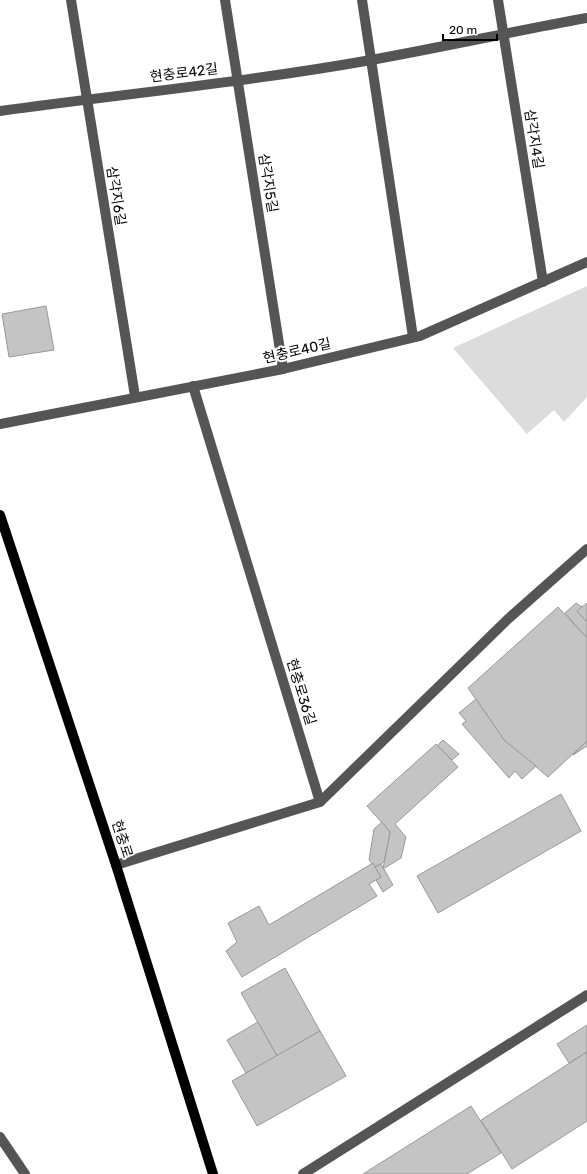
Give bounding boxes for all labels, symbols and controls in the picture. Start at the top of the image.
scale bar [443,16,497,42]
text: 20 m [449,23,477,37]
street label: 현충로42길 [149,60,219,86]
street label: 삼각지4길 [521,108,547,170]
street label: 삼각지5길 [255,152,281,214]
street label: 삼각지6길 [103,165,129,227]
street label: 현충로40길 [261,335,333,367]
street label: 현충로36길 [283,657,319,727]
street label: 현충로 [108,818,136,860]

